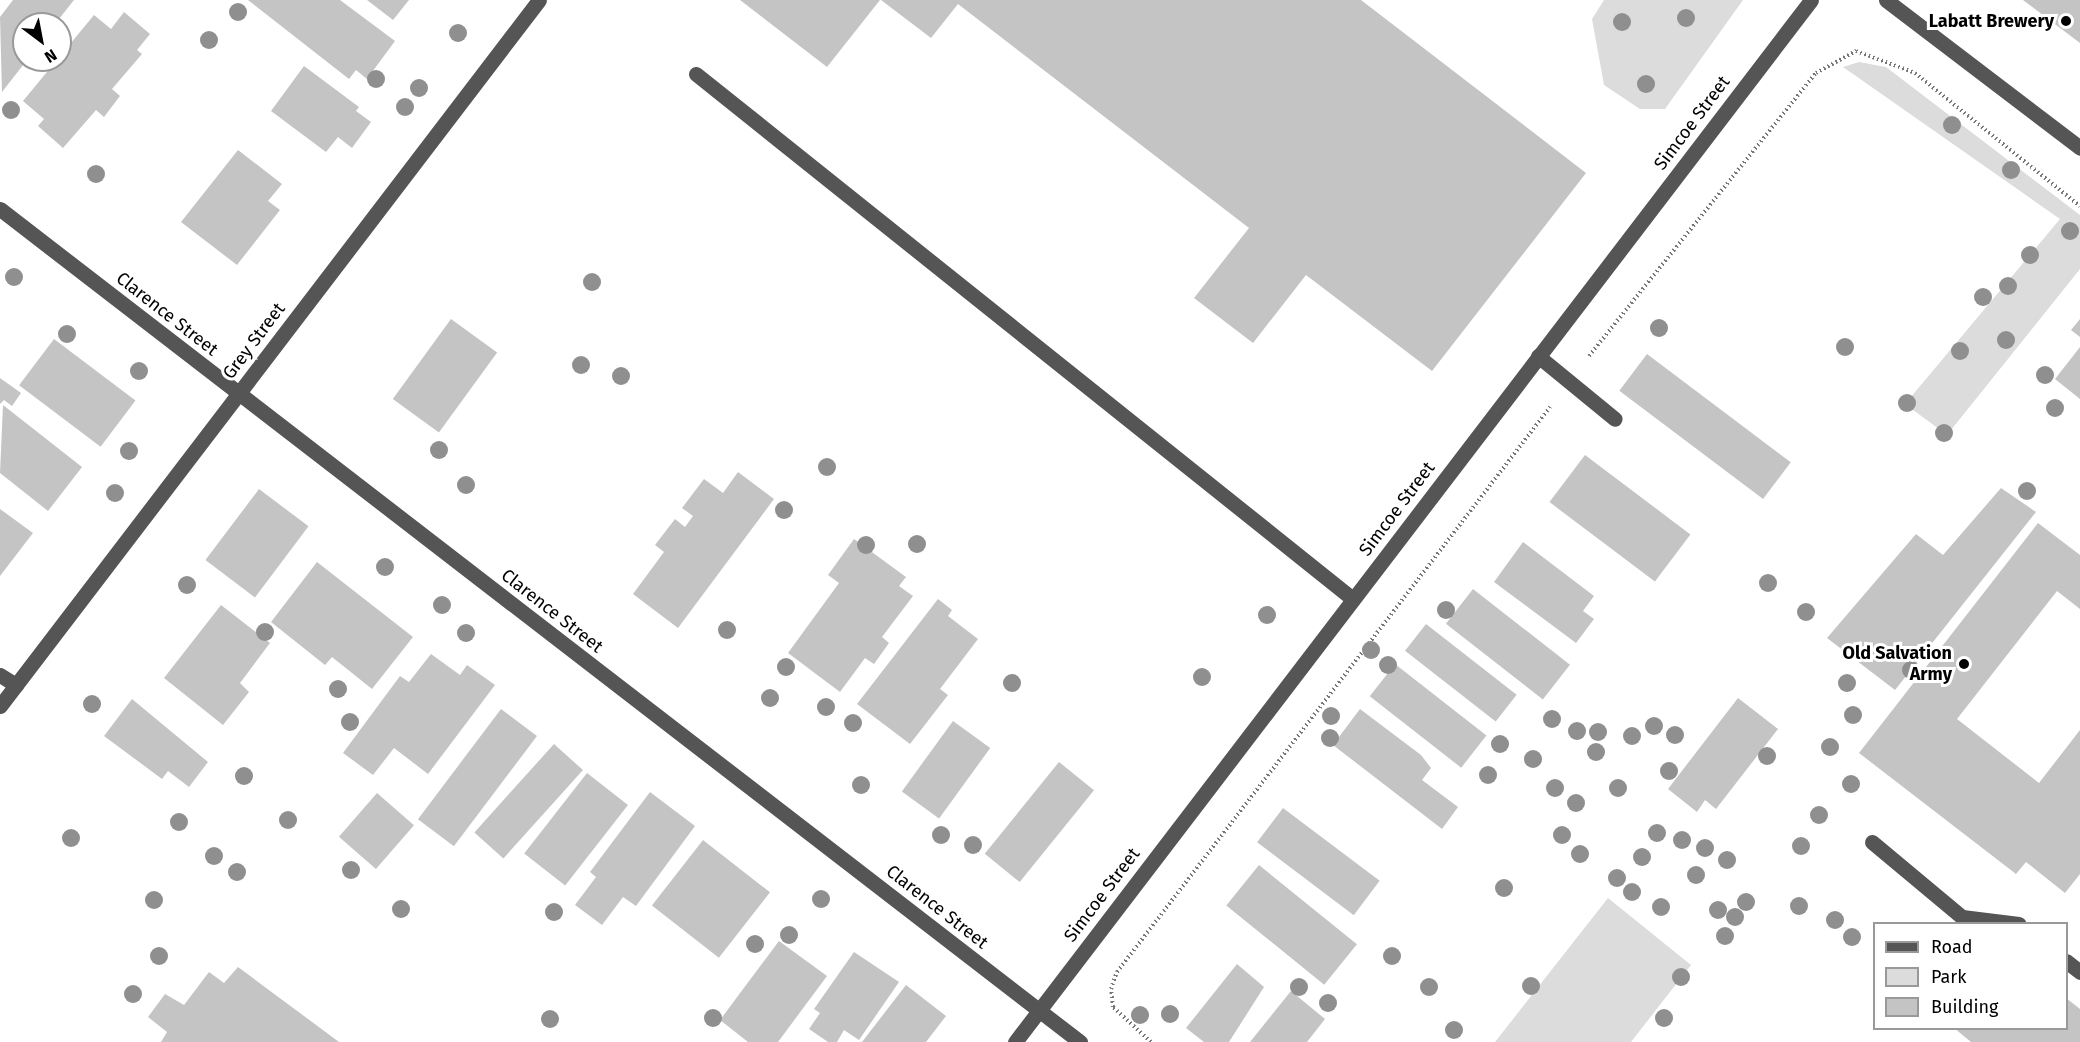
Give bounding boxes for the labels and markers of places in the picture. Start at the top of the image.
place label: Labatt Brewery [1929,10,2054,32]
marker: Labatt Brewery [2059,14,2073,28]
place label: Old Salvation Army [1842,643,1952,686]
marker: Old Salvation Army [1957,657,1971,671]

